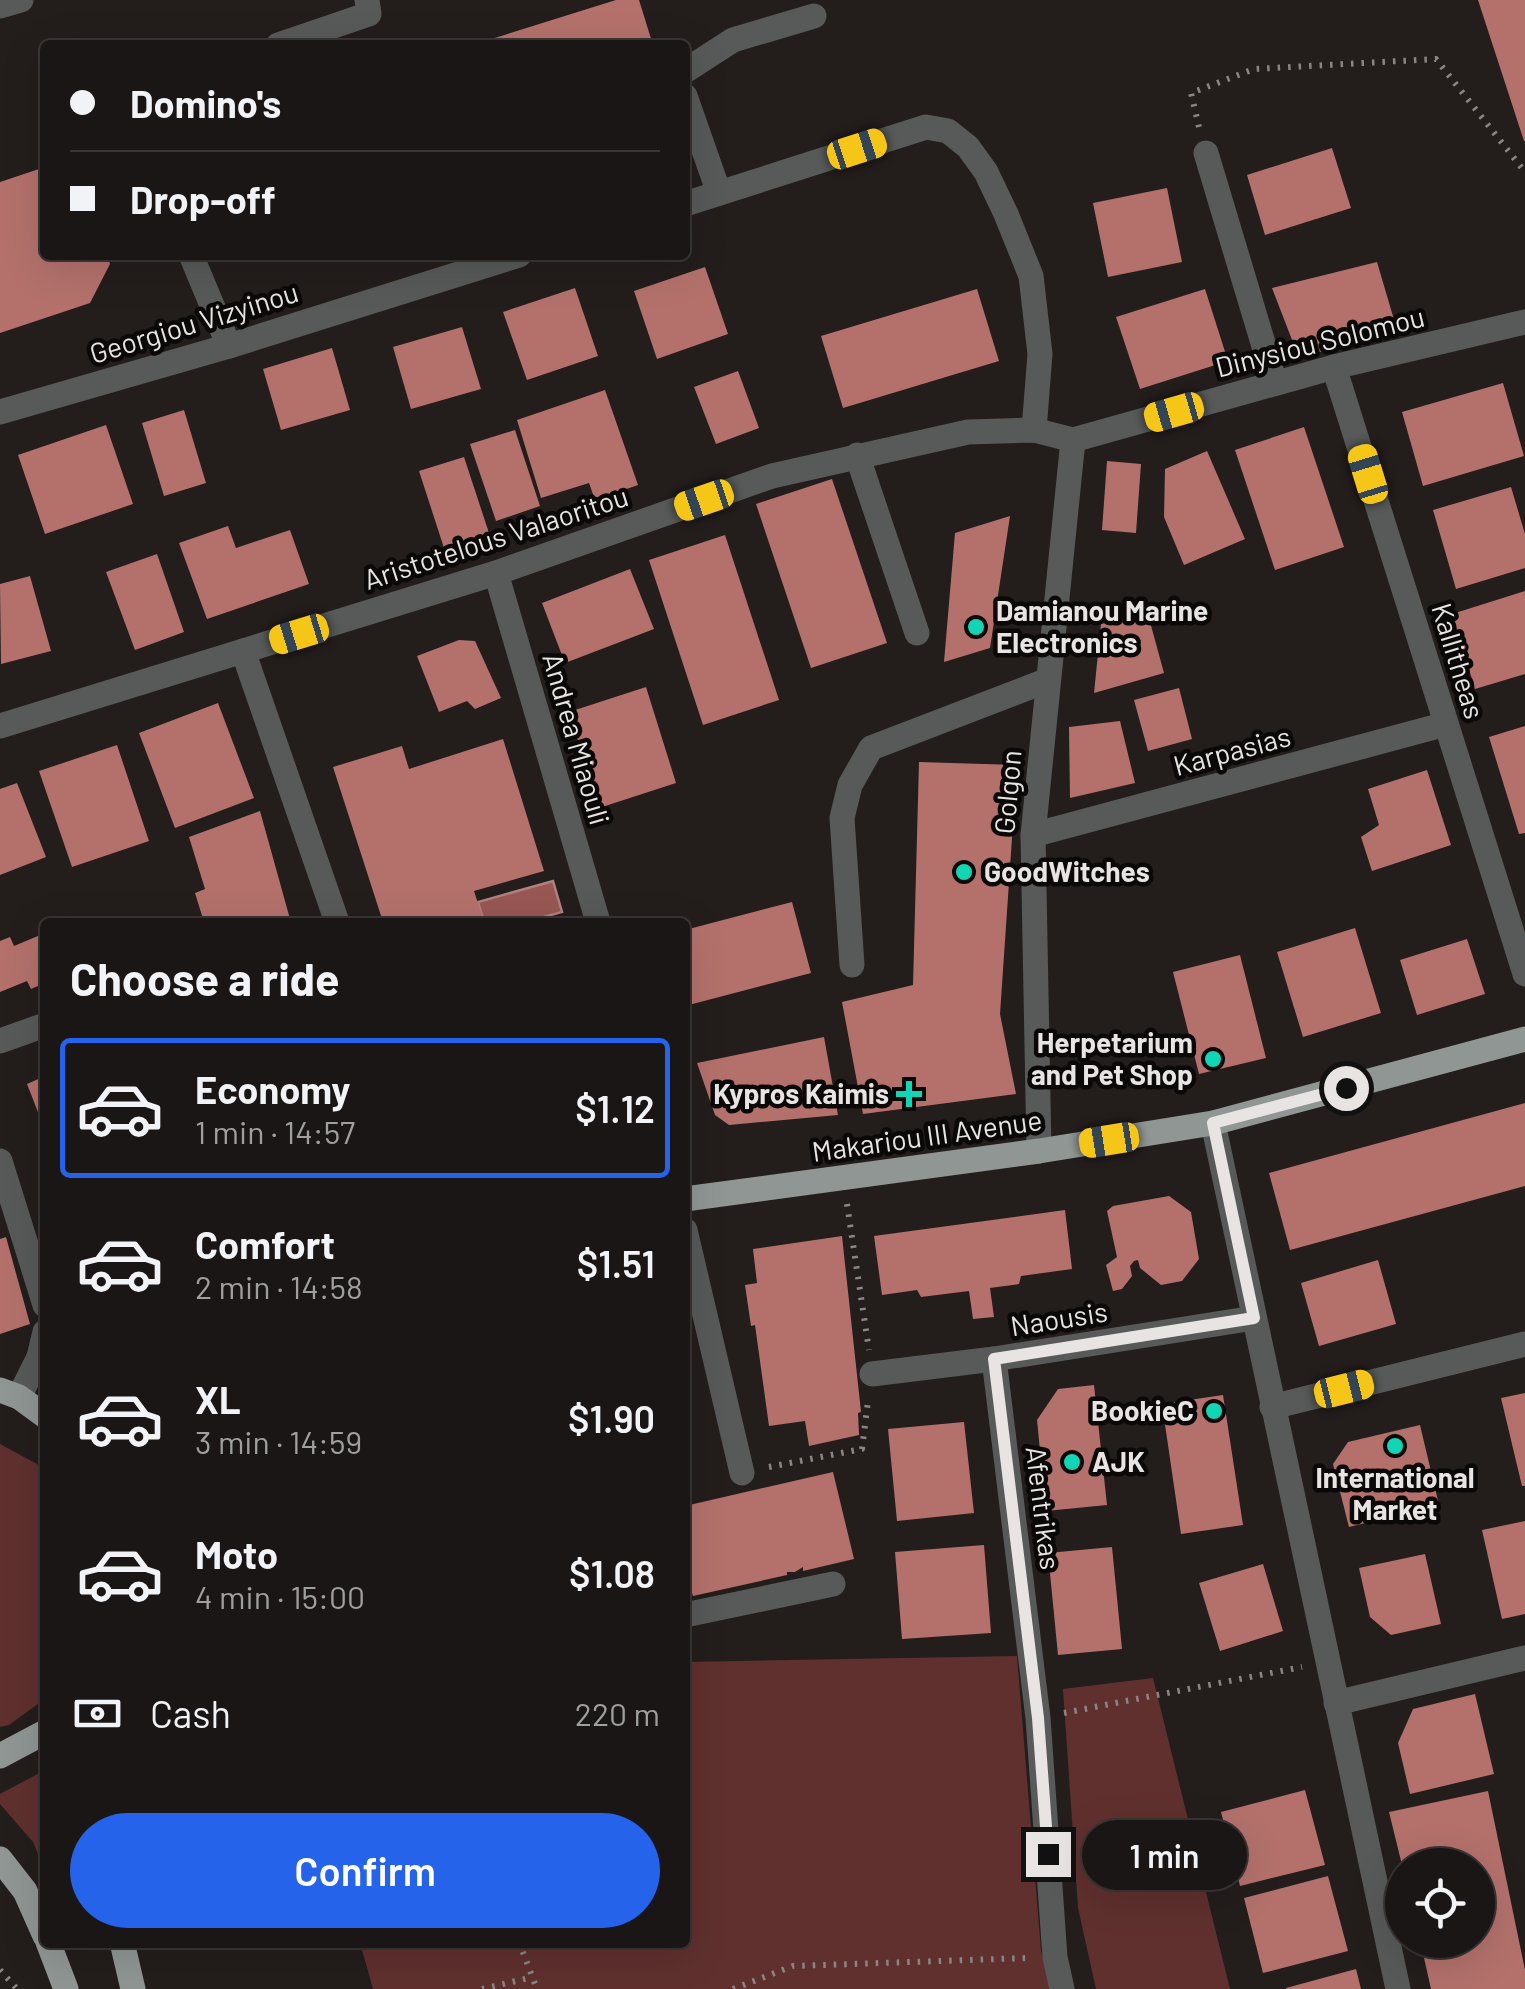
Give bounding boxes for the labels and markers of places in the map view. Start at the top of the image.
place label: Damianou Marine Electronics [996,593,1208,659]
marker: Damianou Marine Electronics [965,616,987,638]
place label: GoodWitches [984,854,1150,888]
marker: GoodWitches [953,861,975,883]
place label: Herpetarium and Pet Shop [1031,1025,1193,1091]
marker: Herpetarium and Pet Shop [1202,1048,1224,1070]
place label: Kypros Kaimis [713,1076,889,1110]
marker: Kypros Kaimis [898,1083,920,1105]
place label: BookieC [1091,1393,1194,1427]
marker: BookieC [1203,1400,1225,1422]
marker: International Market [1384,1435,1406,1457]
place label: AJK [1092,1444,1145,1478]
marker: AJK [1061,1451,1083,1473]
place label: International Market [1315,1460,1475,1526]

